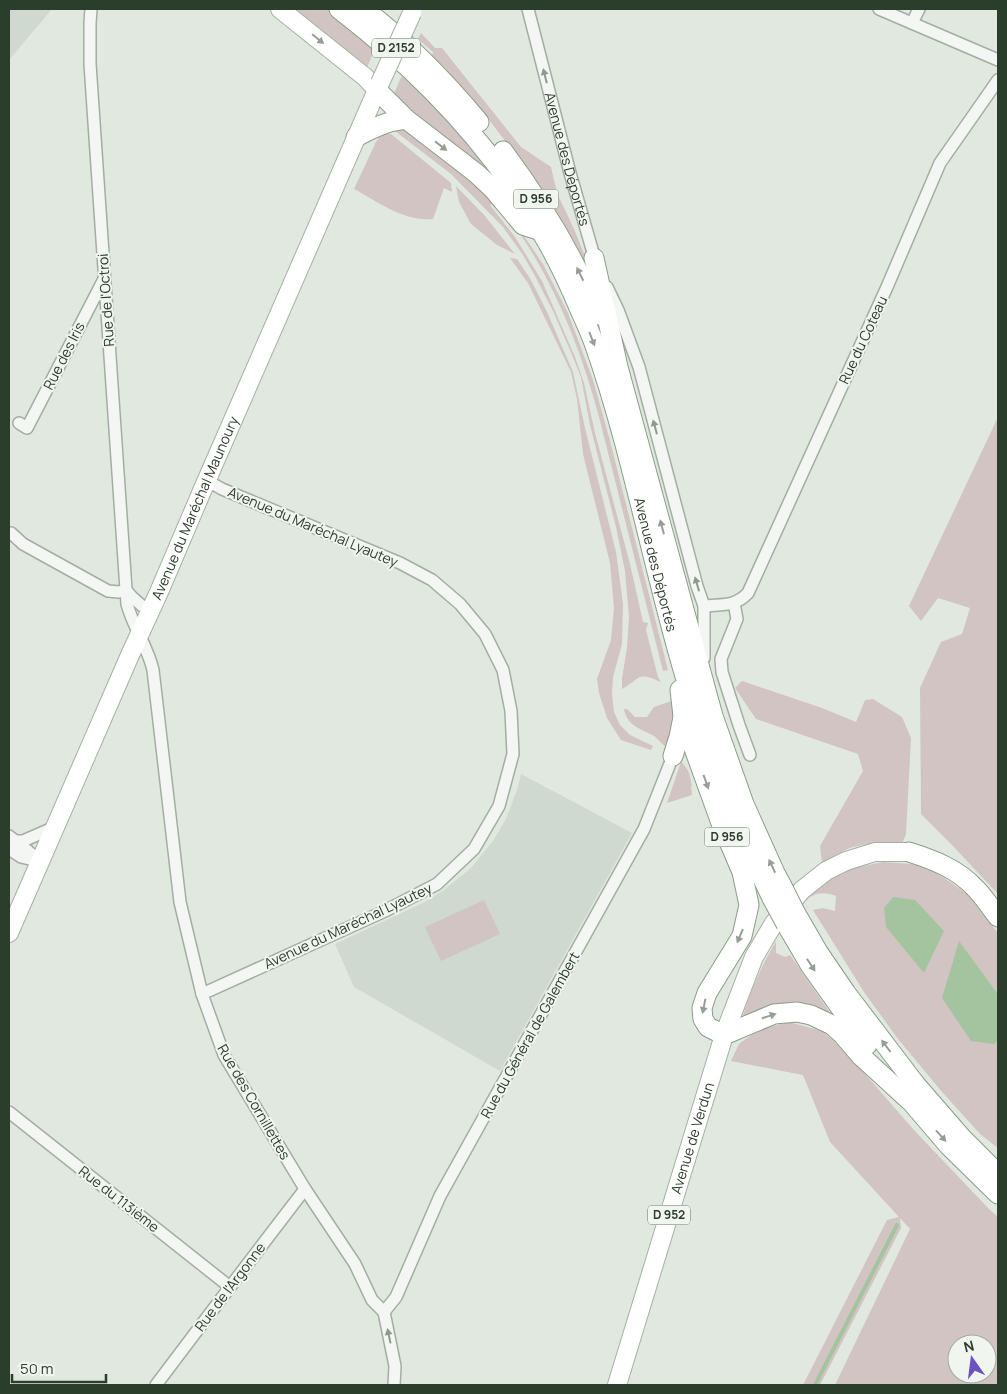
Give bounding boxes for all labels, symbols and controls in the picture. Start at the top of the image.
one-way arrow [311,34,324,45]
road number: D 2152 [372,38,420,58]
one-way arrow [541,68,549,83]
street label: Avenue des Déportés [541,90,595,228]
one-way arrow [434,141,448,151]
road number: D 956 [514,190,558,208]
street label: Rue de l'Octroi [93,253,118,347]
one-way arrow [576,267,584,281]
street label: Rue du Coteau [834,293,891,387]
street label: Rue des Iris [38,319,89,393]
one-way arrow [589,332,597,346]
street label: Avenue du Maréchal Maunoury [147,412,243,603]
one-way arrow [650,419,658,434]
street label: Avenue du Maréchal Lyautey [225,482,402,571]
street label: Avenue des Déportés [630,495,682,634]
one-way arrow [658,519,666,534]
one-way arrow [692,576,700,591]
one-way arrow [702,775,710,790]
road number: D 956 [704,828,750,846]
one-way arrow [768,859,776,873]
street label: Avenue du Maréchal Lyautey [261,878,435,973]
one-way arrow [736,929,744,943]
street label: Rue du Général de Galembert [476,948,584,1121]
one-way arrow [806,959,815,972]
one-way arrow [700,998,708,1013]
one-way arrow [762,1012,777,1020]
one-way arrow [881,1039,891,1053]
street label: Rue des Cornillettes [214,1041,295,1163]
street label: Avenue de Verdun [666,1080,718,1196]
one-way arrow [935,1130,947,1142]
street label: Rue du 113ième [75,1161,164,1236]
road number: D 952 [648,1206,690,1224]
street label: Rue de l'Argonne [190,1238,269,1335]
one-way arrow [385,1328,393,1343]
north arrow [947,1334,997,1384]
text: N [962,1335,976,1356]
scale bar [12,1352,106,1384]
text: 50 m [20,1358,54,1379]

